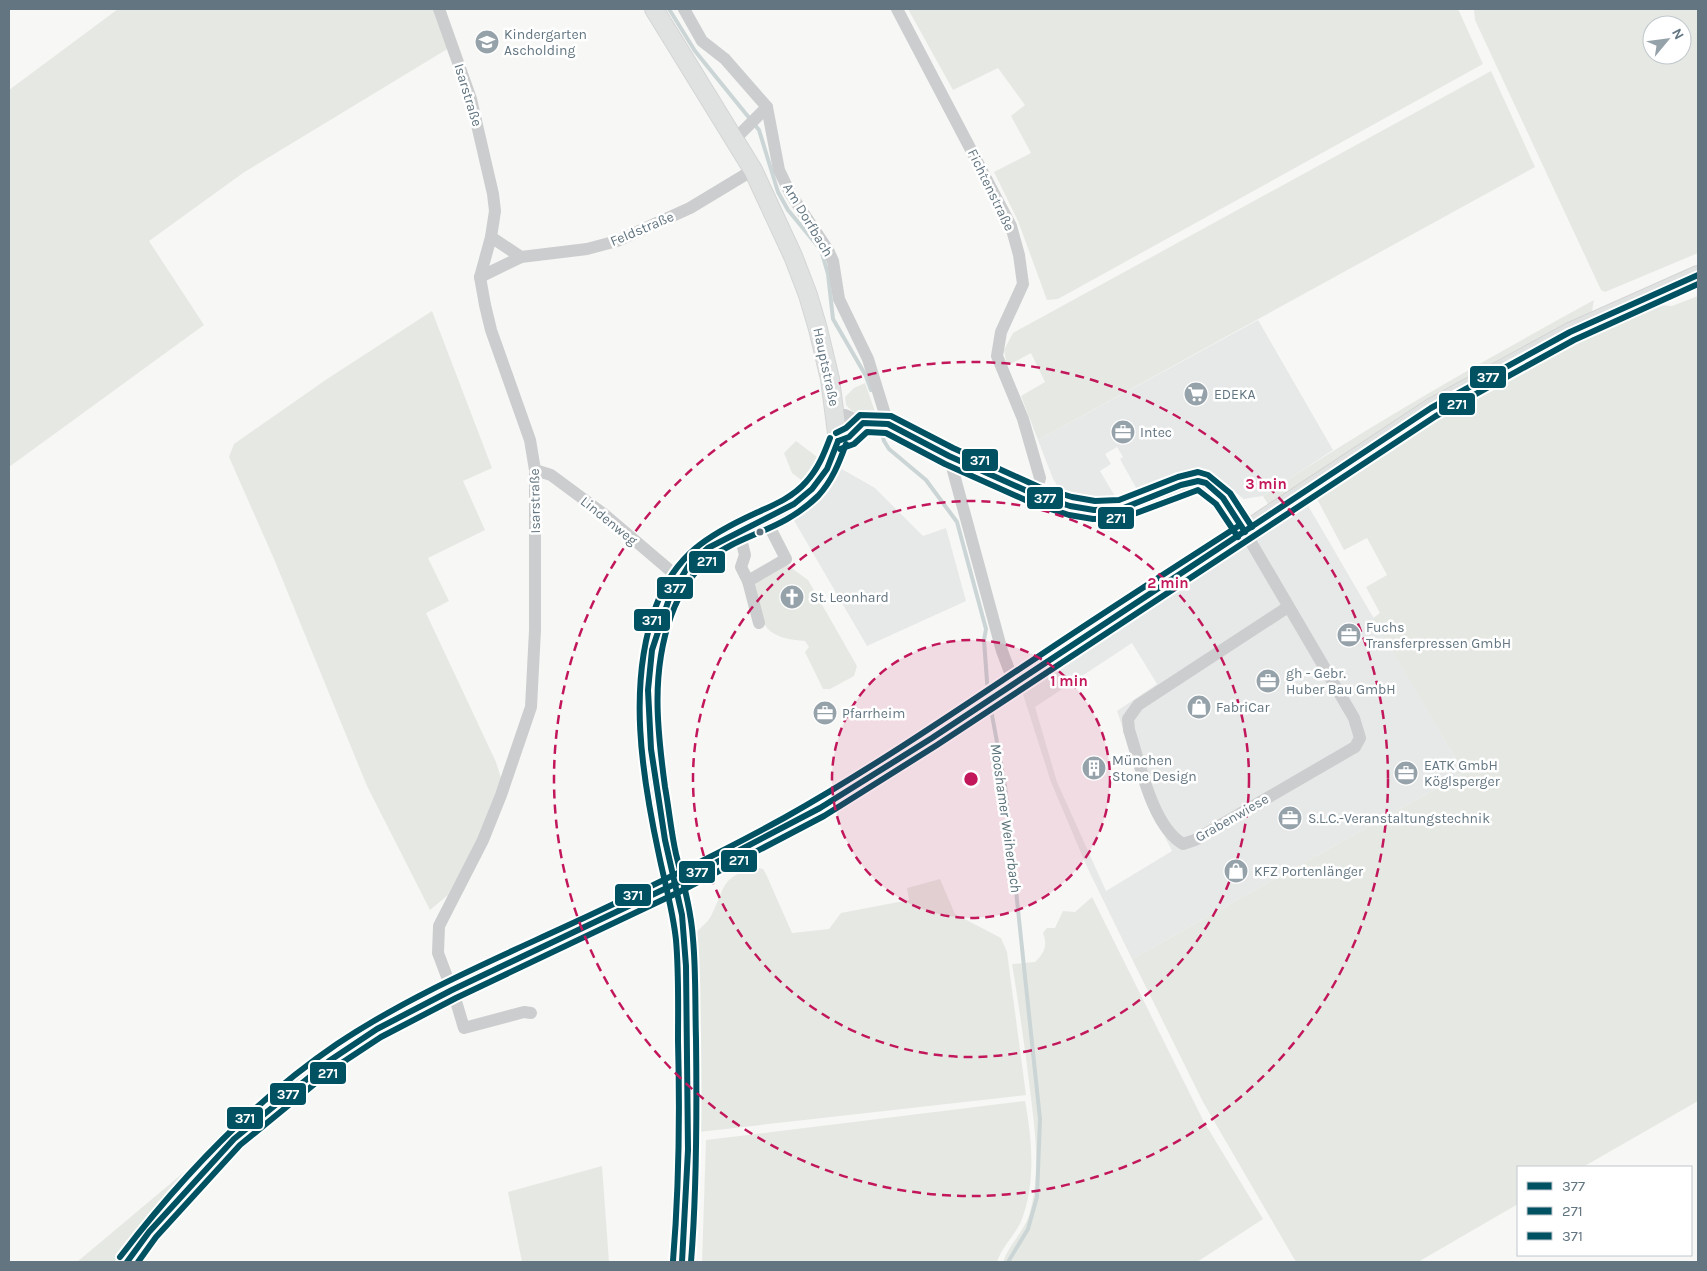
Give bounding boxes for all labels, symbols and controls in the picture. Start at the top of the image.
north arrow [1642,15,1692,65]
text: N [1668,25,1688,42]
place label: Kindergarten Ascholding [504,26,587,59]
school or university icon: Kindergarten Ascholding [474,29,500,55]
street label: Isarstraße [450,61,486,129]
street label: Fichtenstraße [964,146,1018,234]
street label: Am Dorfbach [779,180,837,260]
street label: Feldstraße [608,208,676,250]
street label: Hauptstraße [809,326,843,408]
line badge: 377 [1469,365,1507,389]
text: 377 [1477,369,1499,386]
supermarket icon: EDEKA [1183,381,1209,407]
place label: EDEKA [1214,386,1256,403]
line badge: 271 [1438,392,1476,416]
text: 271 [1447,396,1467,413]
office icon: Intec [1110,419,1136,445]
place label: Intec [1140,424,1172,441]
line badge: 371 [961,448,999,472]
text: 371 [970,452,990,469]
street label: Isarstraße [526,468,544,534]
text: 3 min [1245,475,1287,493]
line badge: 377 [1026,486,1064,510]
text: 377 [1034,490,1056,507]
street label: Lindenweg [577,493,641,549]
line badge: 271 [1097,506,1135,530]
text: 271 [1106,510,1126,527]
unlabelled marker [755,527,765,537]
line badge: 271 [688,550,726,574]
text: 271 [697,553,717,570]
text: 2 min [1147,574,1189,592]
line badge: 377 [656,576,694,600]
text: 377 [664,580,686,597]
church icon: St. Leonhard [779,584,805,610]
place label: St. Leonhard [810,589,889,606]
line badge: 371 [633,608,671,632]
text: 371 [642,612,662,629]
place label: Fuchs Transferpressen GmbH [1366,619,1511,652]
office icon: Fuchs Transferpressen GmbH [1336,622,1362,648]
place label: gh - Gebr. Huber Bau GmbH [1286,665,1396,698]
office icon: gh - Gebr. Huber Bau GmbH [1255,668,1281,694]
text: 1 min [1050,672,1088,690]
shop icon: FabriCar [1186,694,1212,720]
place label: FabriCar [1216,699,1271,716]
office icon: Pfarrheim [812,700,838,726]
place label: Pfarrheim [842,705,905,722]
water label: Mooshamer Weiherbach [987,742,1025,894]
place label: München Stone Design [1112,752,1197,785]
building icon: München Stone Design [1081,755,1107,781]
place label: EATK GmbH Köglsperger [1424,757,1501,790]
office icon: EATK GmbH Köglsperger [1393,760,1419,786]
centre of rings [962,770,980,788]
street label: Grabenwiese [1192,790,1272,846]
office icon: S.L.C.-Veranstaltungstechnik [1277,805,1303,831]
place label: S.L.C.-Veranstaltungstechnik [1308,810,1490,827]
line badge: 271 [720,849,758,873]
text: 271 [729,852,749,869]
shop icon: KFZ Portenlänger [1223,858,1249,884]
line badge: 377 [678,860,716,884]
place label: KFZ Portenlänger [1254,863,1364,880]
text: 377 [686,864,708,881]
line badge: 371 [614,883,652,907]
text: 371 [623,887,643,904]
line badge: 271 [309,1061,347,1085]
text: 271 [318,1065,338,1082]
line badge: 377 [269,1082,307,1106]
text: 377 [277,1086,299,1103]
line badge: 371 [226,1106,264,1130]
text: 371 [235,1110,255,1127]
legend [1517,1166,1692,1256]
text: 377 [1562,1177,1585,1195]
text: 271 [1562,1202,1583,1220]
text: 371 [1562,1227,1583,1245]

